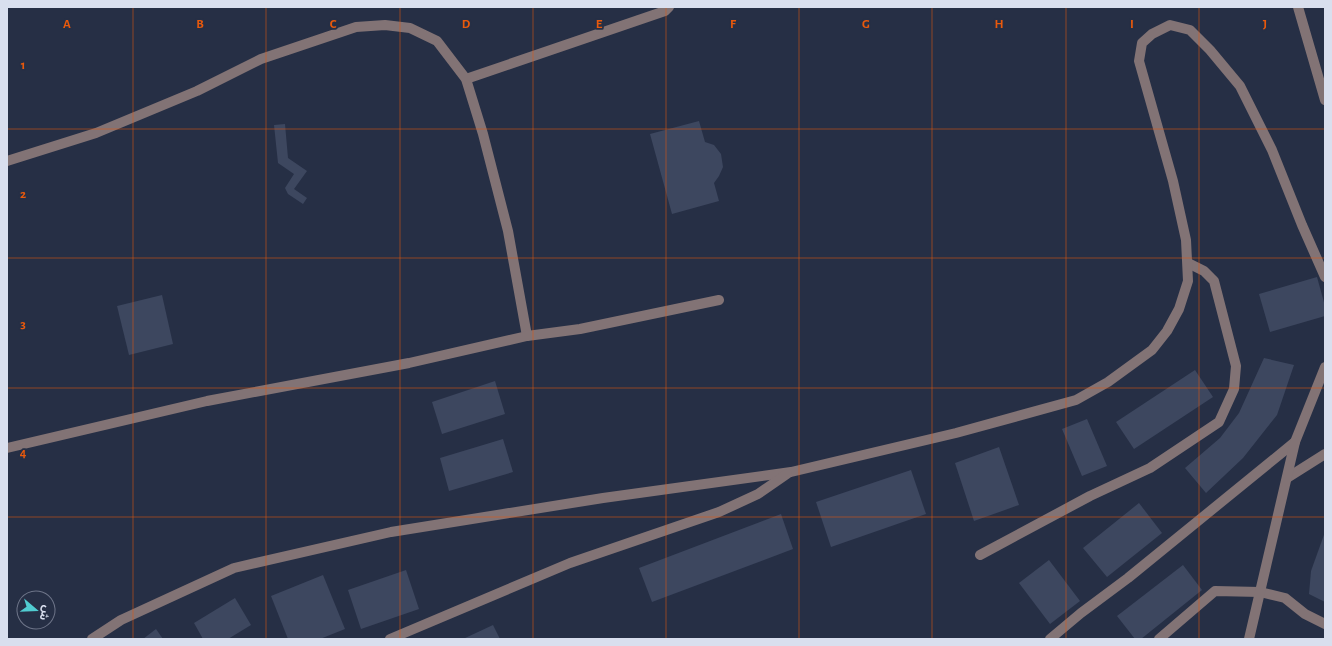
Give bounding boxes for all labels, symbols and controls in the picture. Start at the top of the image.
text: A [63,18,71,31]
text: B [196,18,204,31]
text: C [330,18,337,31]
text: D [462,18,471,31]
text: E [596,18,603,31]
text: F [730,18,737,31]
text: G [862,18,870,31]
text: H [994,18,1004,31]
text: I [1130,18,1134,31]
text: J [1263,18,1267,31]
text: 1 [21,59,25,72]
text: 2 [20,188,26,201]
text: 3 [20,318,26,331]
text: 4 [20,447,27,460]
north arrow [16,590,56,630]
text: ش [36,604,53,622]

